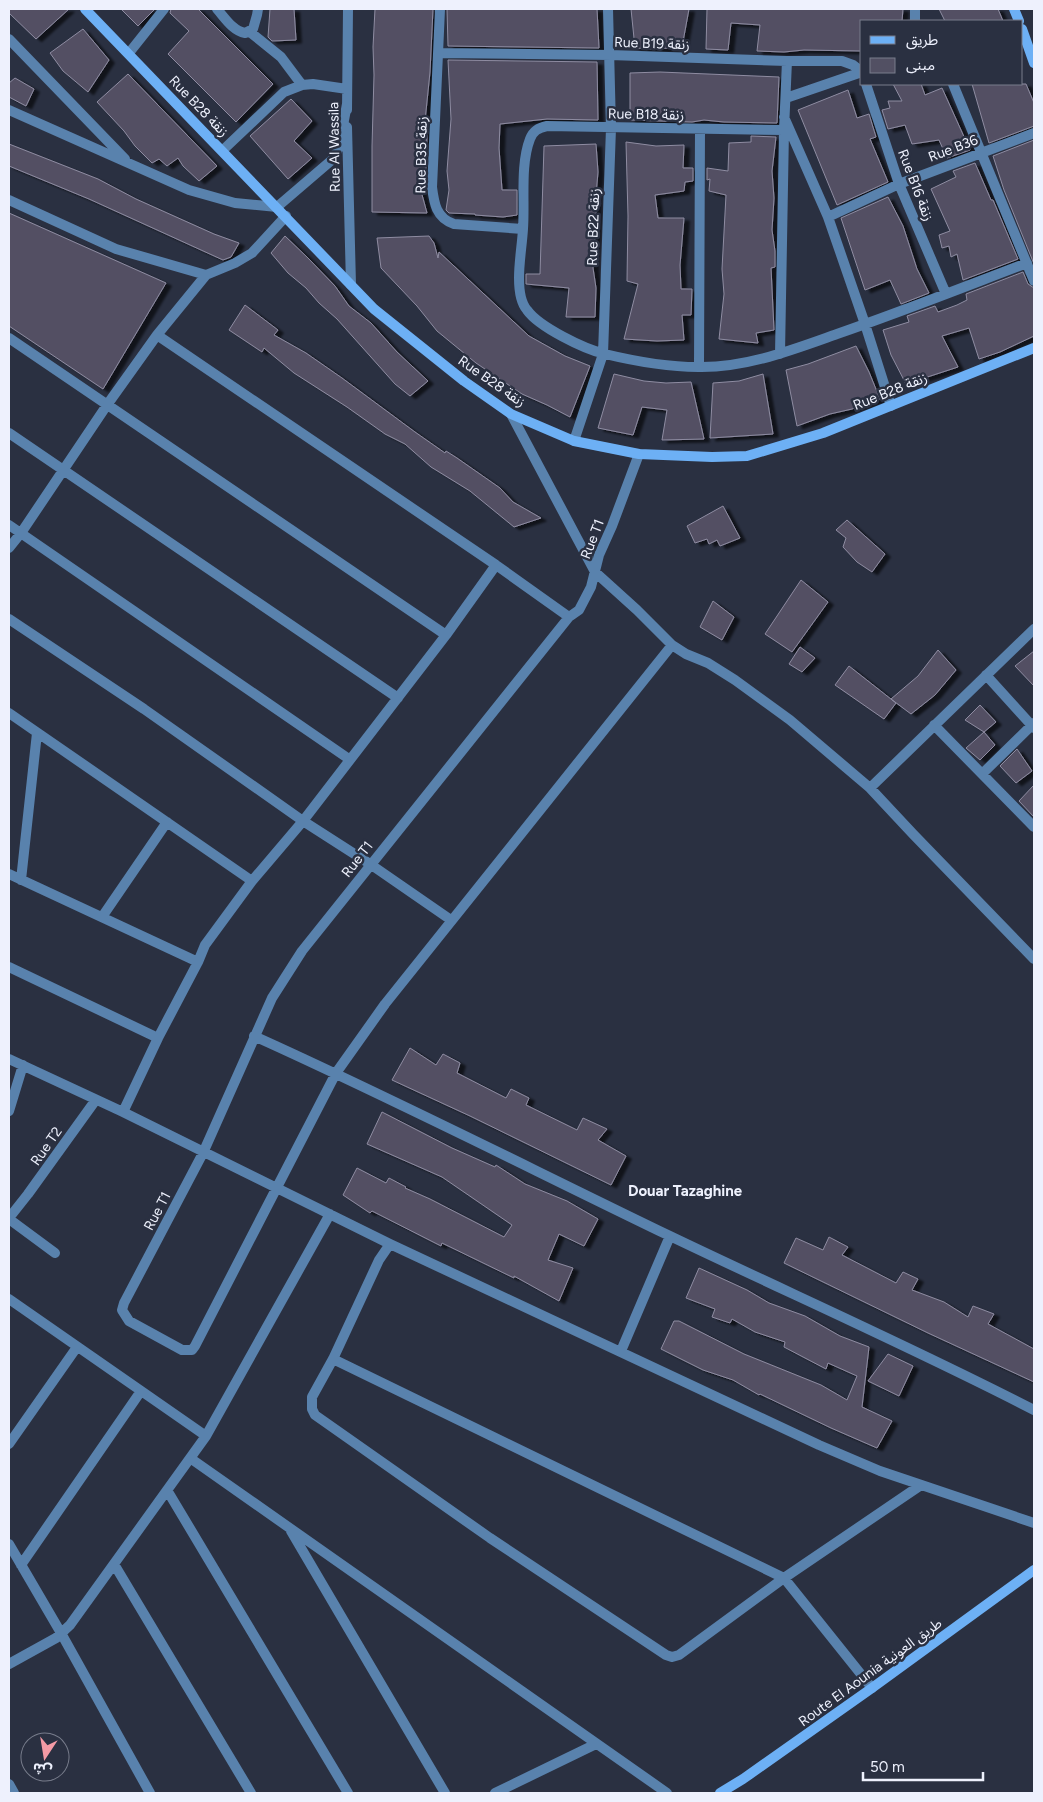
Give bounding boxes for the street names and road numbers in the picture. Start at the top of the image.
street label: Rue B19 زنقة [614,34,690,53]
street label: Rue B28 زنقة [165,72,232,140]
street label: Rue Al Wassila [325,102,344,192]
street label: Rue B18 زنقة [608,105,684,124]
street label: Rue B35 زنقة [412,116,431,194]
street label: Rue B36 [926,131,980,166]
street label: Rue B16 زنقة [894,147,937,224]
street label: Rue B22 زنقة [584,188,603,266]
street label: Rue B28 زنقة [455,352,529,411]
street label: Rue B28 زنقة [851,369,930,414]
street label: Rue T1 [577,517,608,561]
street label: Rue T1 [338,838,377,881]
street label: Rue T2 [27,1124,66,1169]
street label: Rue T1 [140,1189,175,1233]
street label: Route El Aounia طريق العونية [795,1615,946,1731]

